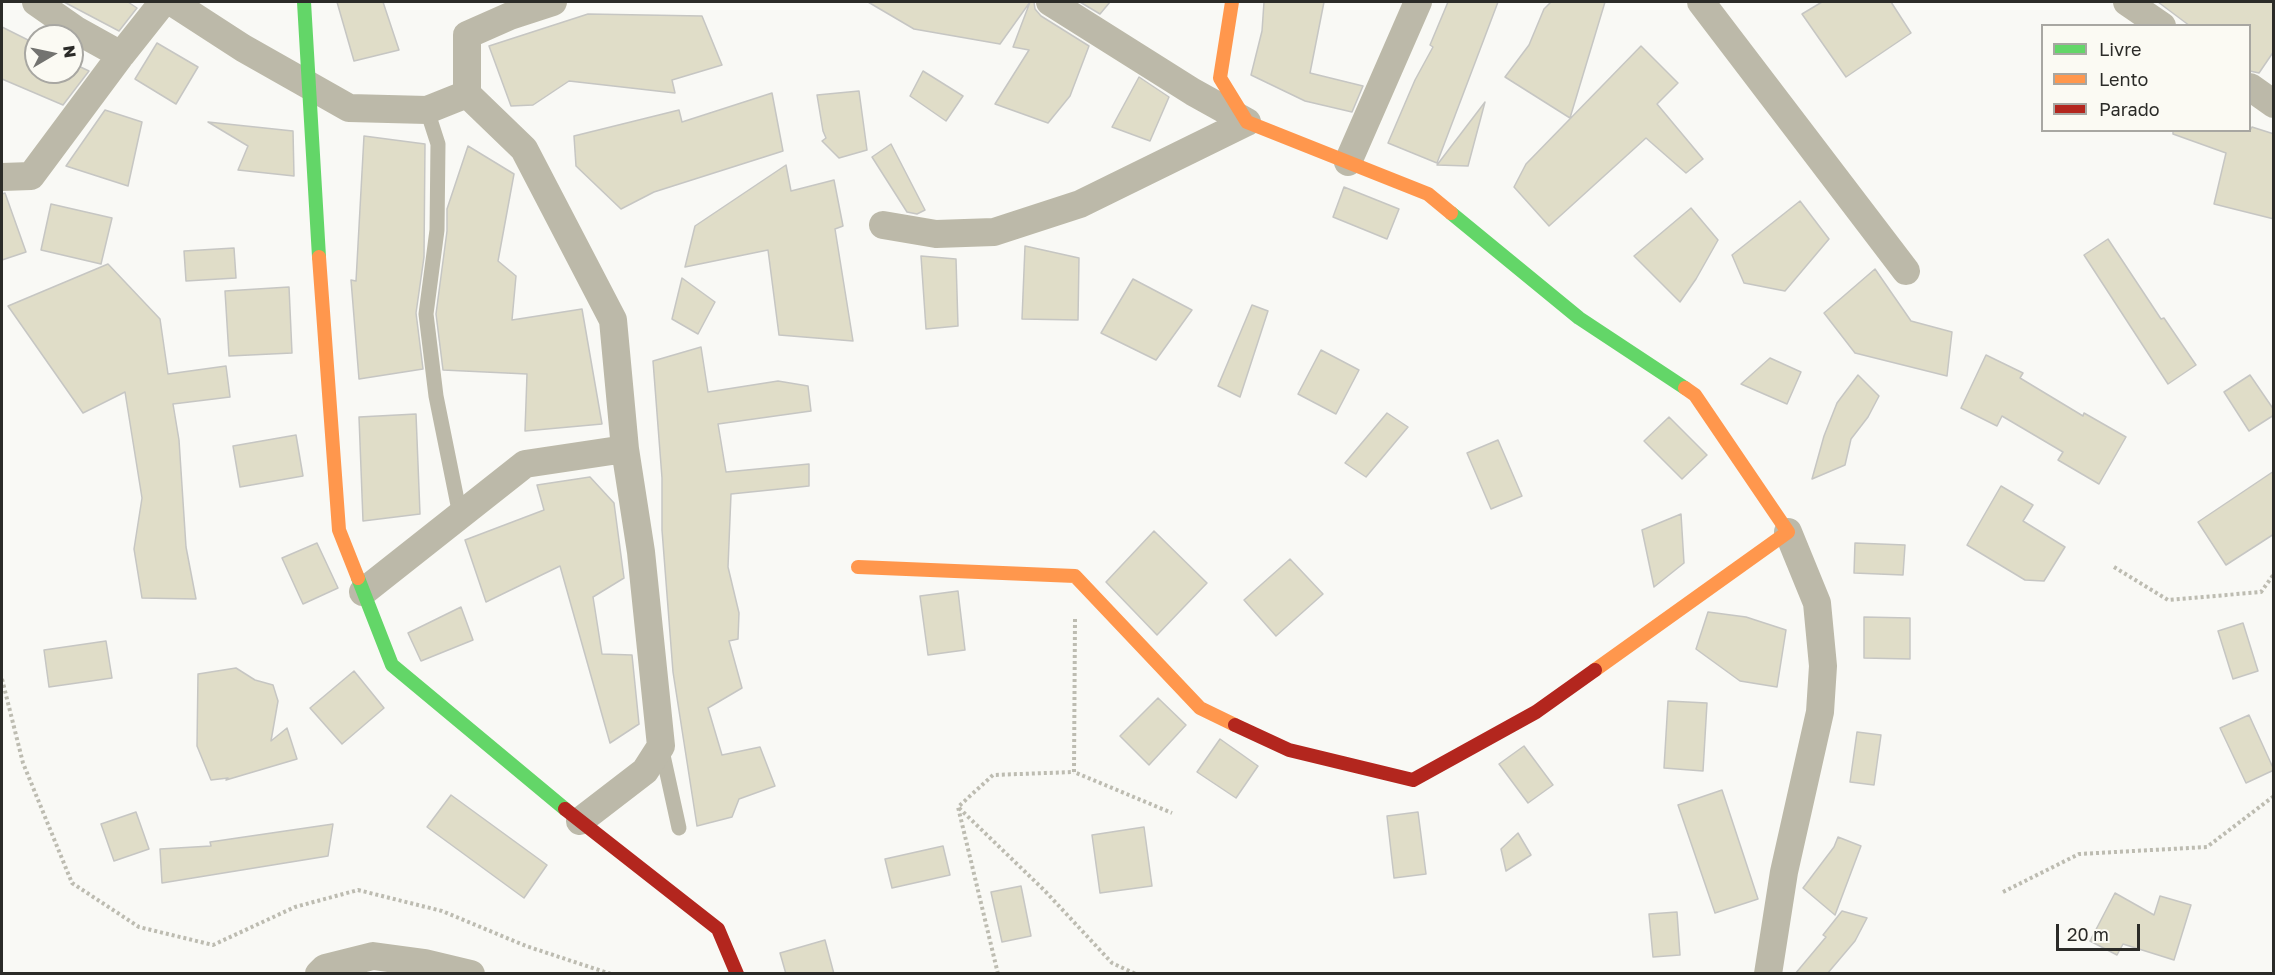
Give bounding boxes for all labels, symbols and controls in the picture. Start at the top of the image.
north arrow [24,24,84,84]
legend [2041,24,2251,132]
text: Livre [2099,38,2141,60]
text: N [59,44,81,59]
text: Lento [2099,68,2148,90]
text: Parado [2099,98,2160,120]
scale bar [2059,912,2143,950]
text: 20 m [2067,923,2109,945]

